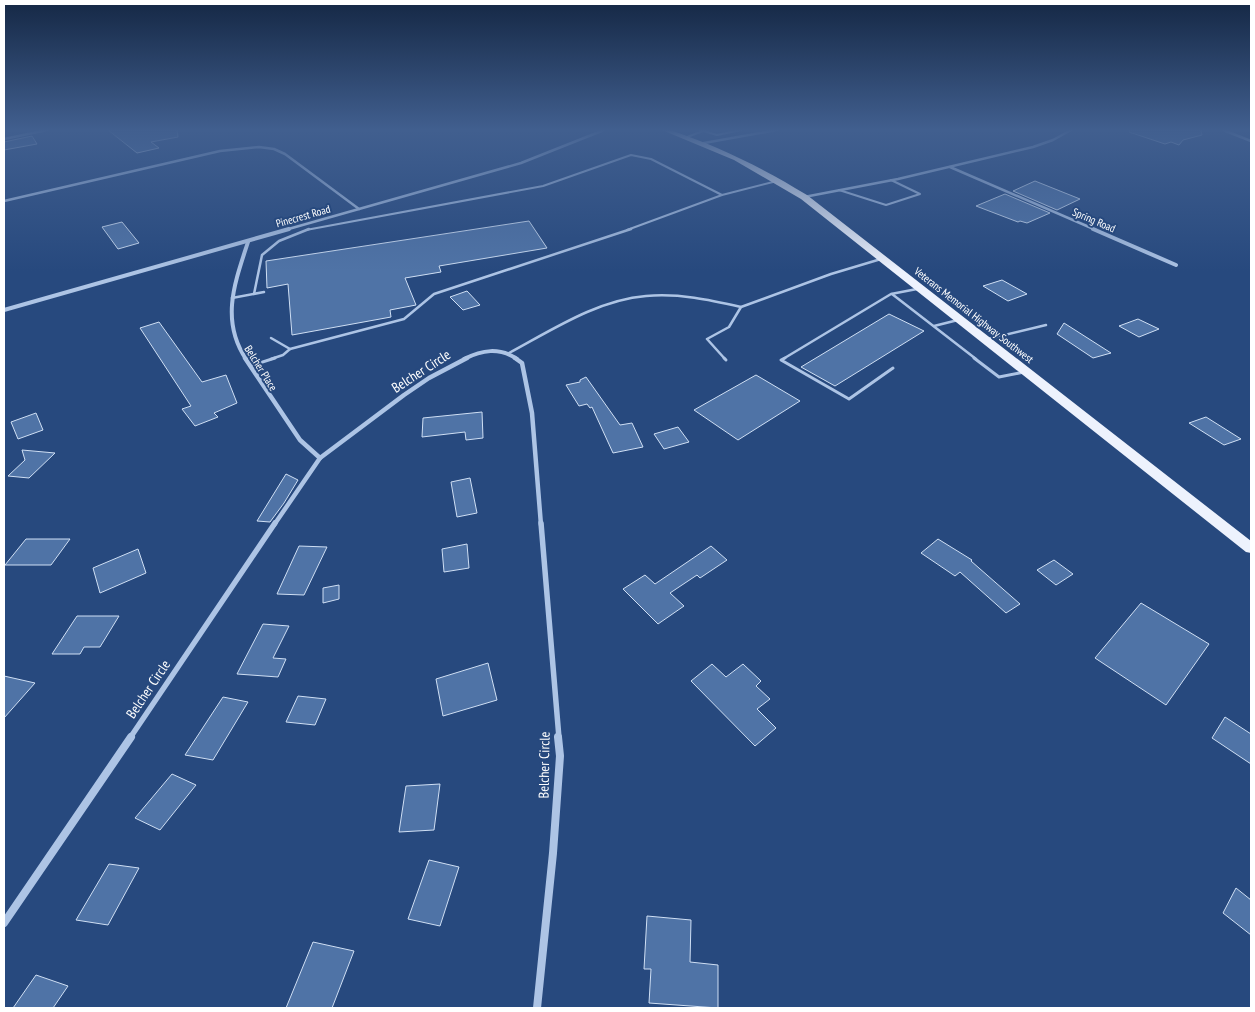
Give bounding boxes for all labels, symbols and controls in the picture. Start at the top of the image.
street label: Pinecrest Road [274,201,332,230]
street label: Spring Road [1070,205,1118,235]
street label: Veterans Memorial Highway Southwest [911,263,1037,366]
street label: Belcher Place [242,343,281,394]
street label: Belcher Circle [388,345,454,397]
street label: Belcher Circle [122,656,174,722]
street label: Belcher Circle [534,731,554,798]

